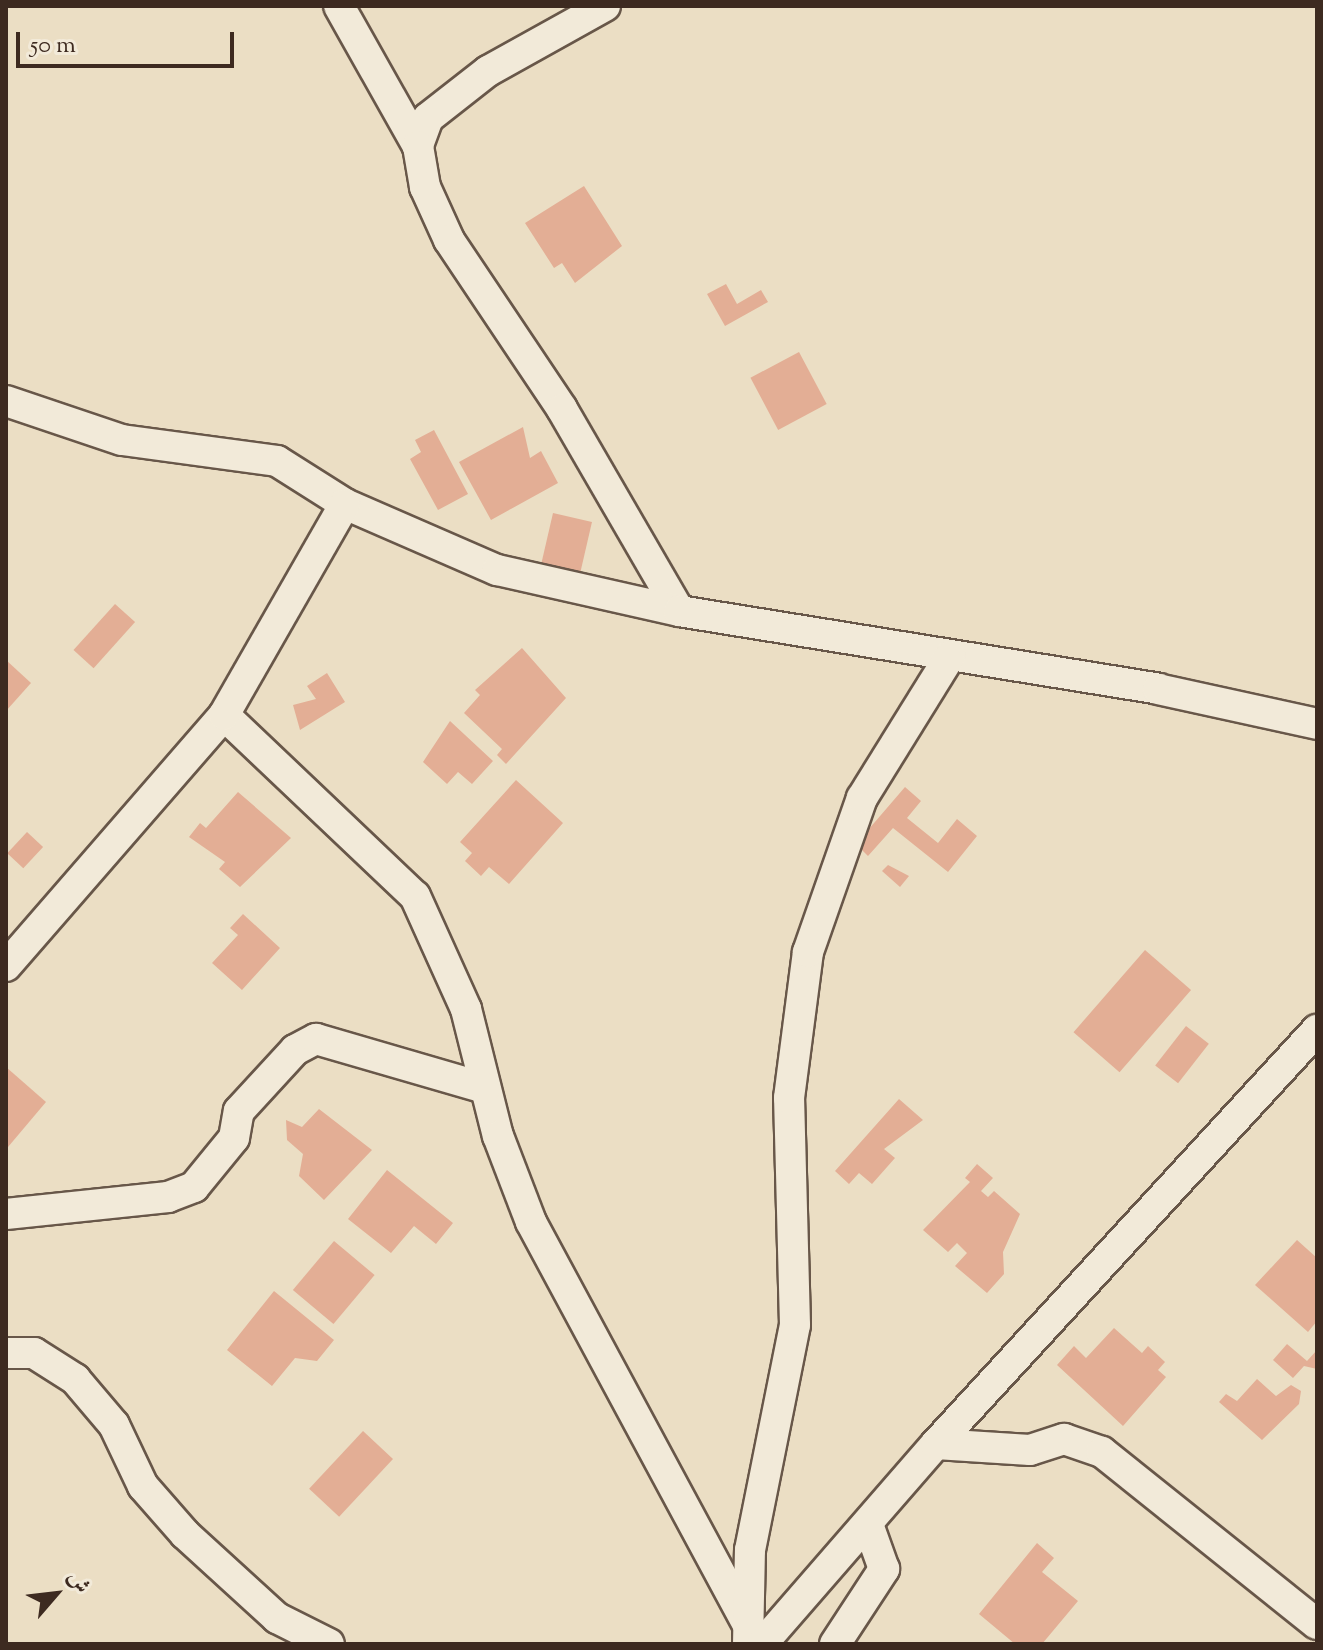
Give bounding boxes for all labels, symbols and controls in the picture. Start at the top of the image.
scale bar [20,16,238,66]
text: 50 m [30,29,76,63]
north arrow [16,1554,96,1634]
text: ش [58,1566,96,1600]

